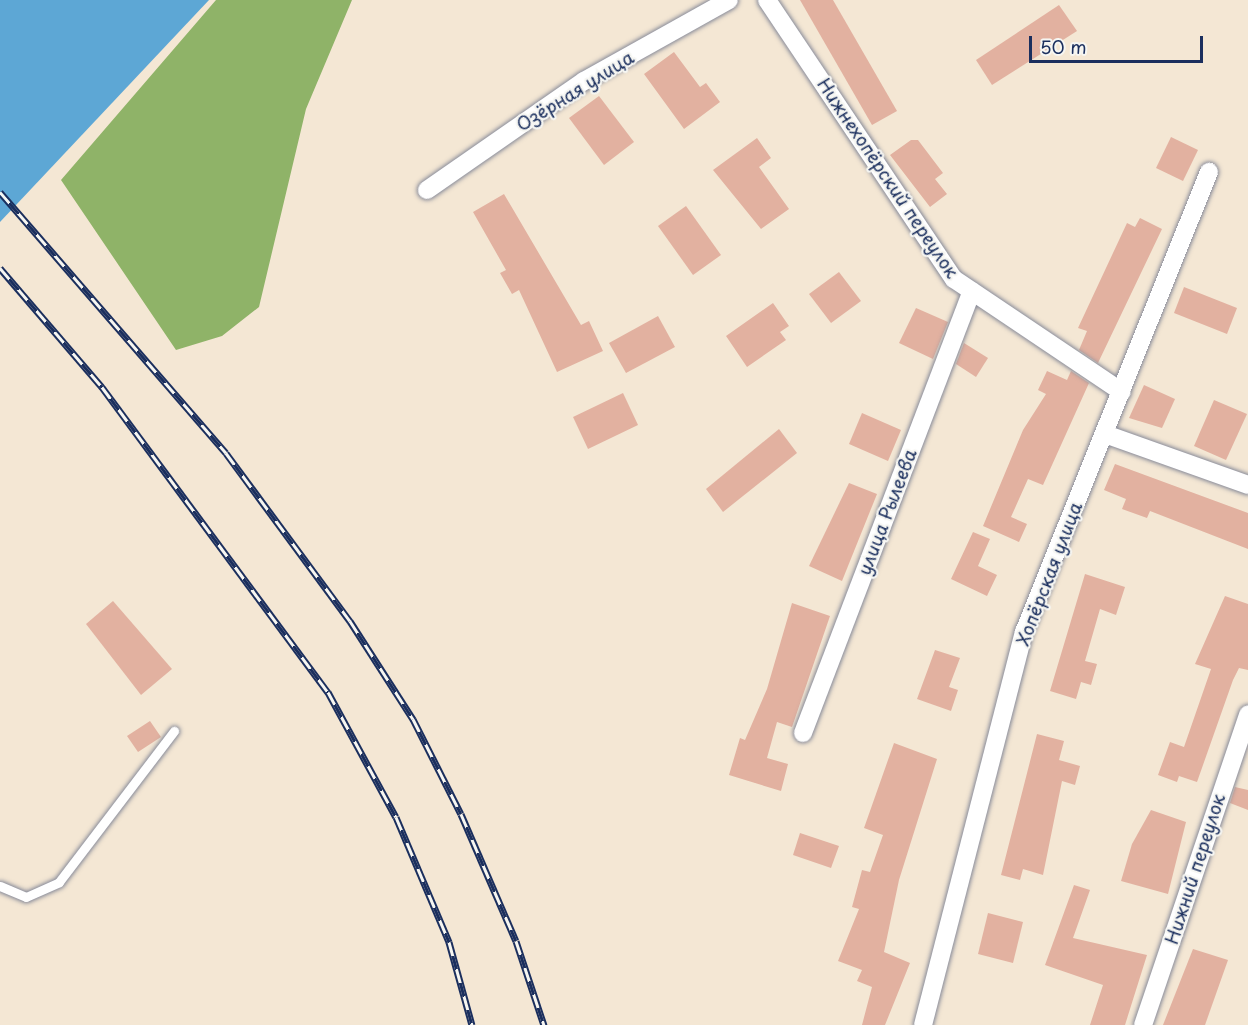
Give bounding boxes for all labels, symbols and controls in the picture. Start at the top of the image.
scale bar [1032,24,1206,62]
text: 50 m [1040,33,1087,60]
street label: Озёрная улица [512,46,638,136]
street label: Нижнехопёрский переулок [813,74,963,282]
street label: улица Рылеева [853,446,921,578]
street label: Хопёрская улица [1011,499,1087,649]
street label: Нижний переулок [1161,791,1229,947]

